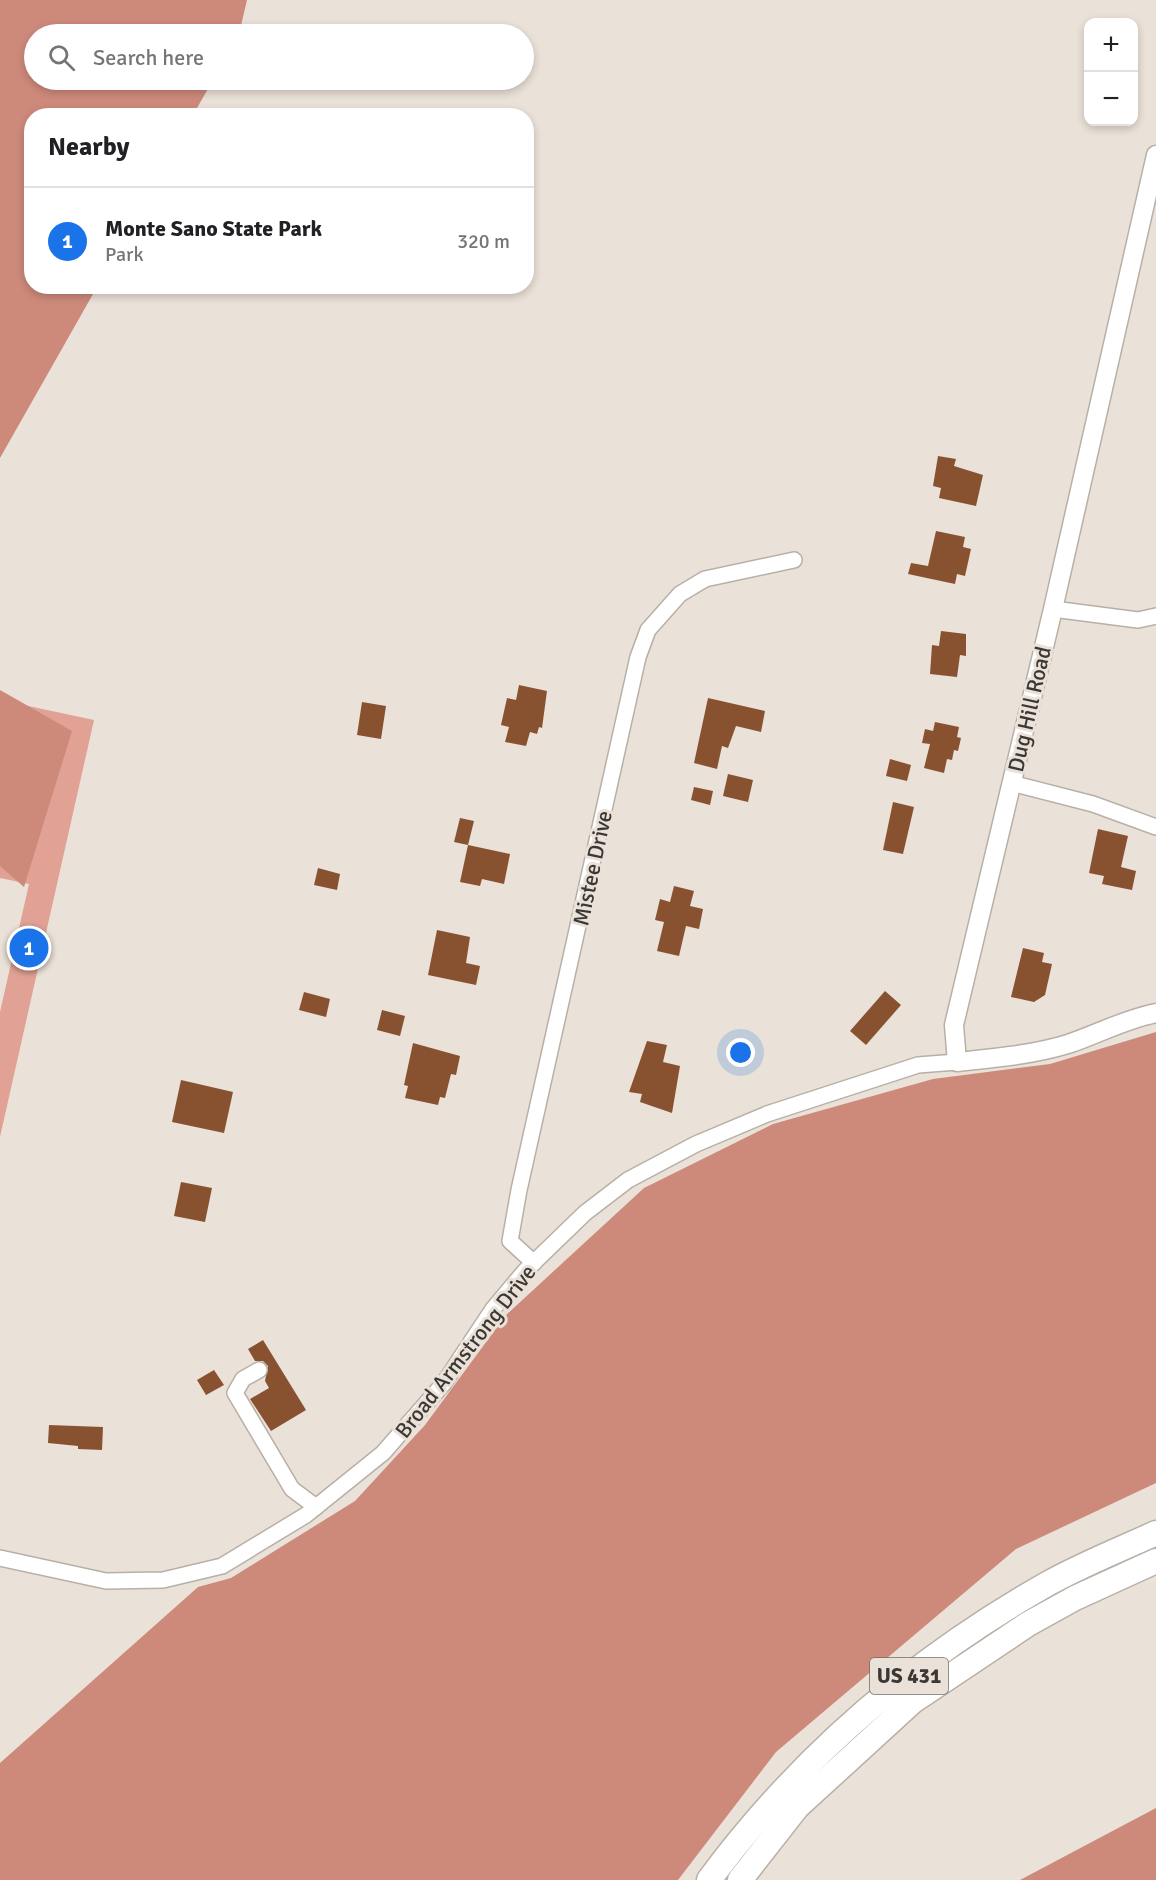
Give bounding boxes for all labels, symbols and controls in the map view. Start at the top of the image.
map controls [1084,18,1138,126]
button: + [1084,18,1138,72]
search box [24,24,534,90]
icon: search [45,41,78,74]
text: Search here [93,44,204,71]
button: − [1084,72,1138,126]
text: Nearby [48,131,129,163]
text: Monte Sano State Park [105,215,322,242]
text: 1 [62,229,73,254]
text: 320 m [457,229,510,254]
text: Park [105,242,143,267]
street label: Dug Hill Road [1002,644,1057,775]
street label: Mistee Drive [567,808,618,928]
pin: 1 [9,926,48,970]
your location [726,1038,755,1067]
street label: Broad Armstrong Drive [389,1259,542,1443]
road number: US 431 [870,1658,948,1694]

